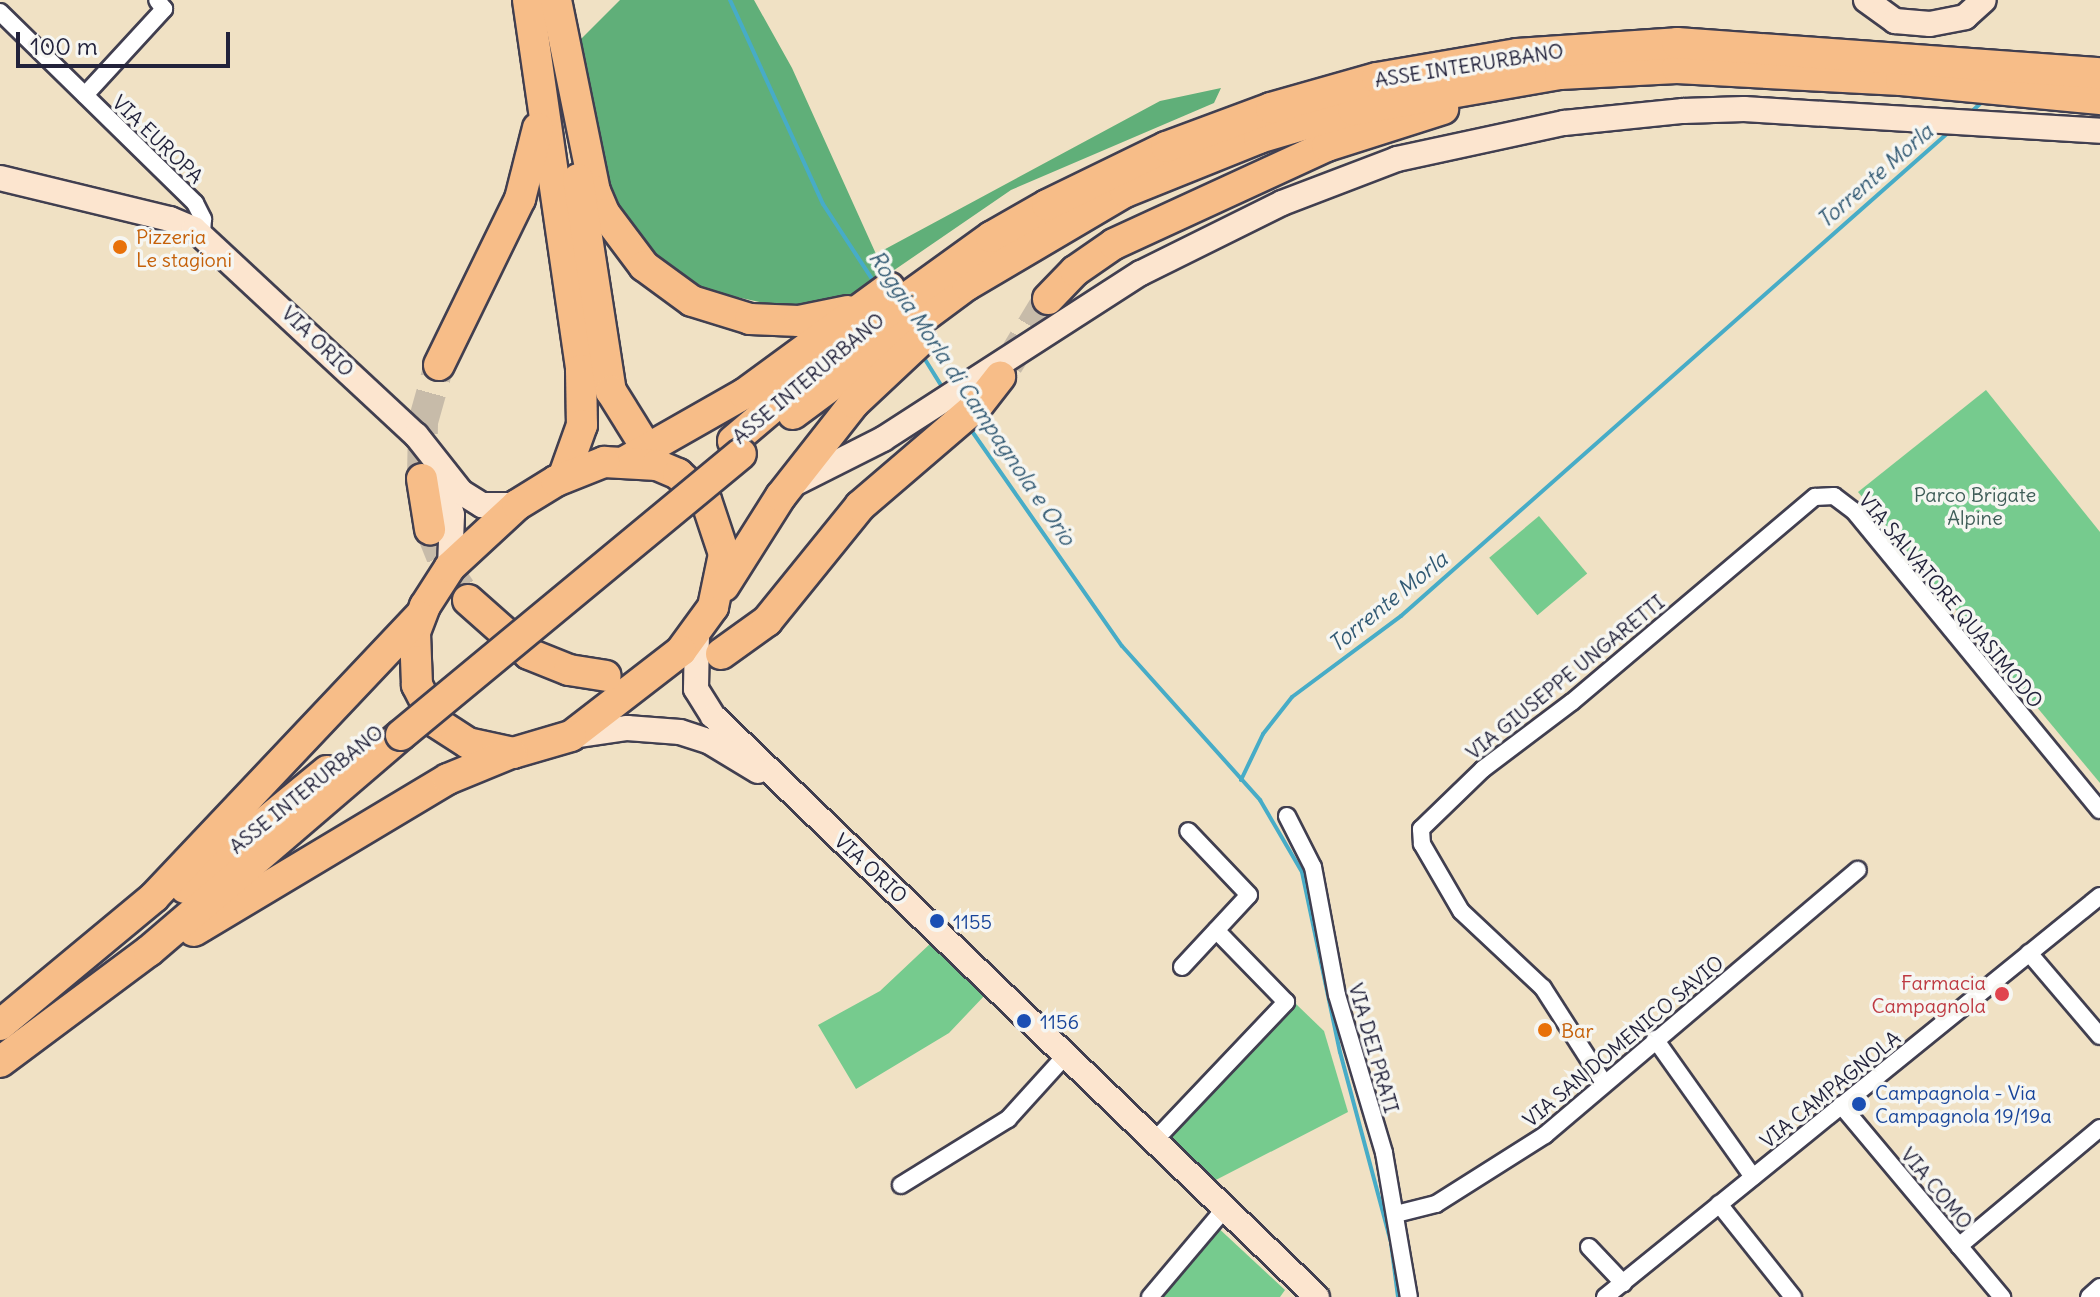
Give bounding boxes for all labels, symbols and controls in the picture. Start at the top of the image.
scale bar [20,16,234,66]
text: 100 m [30,31,98,61]
street label: ASSE INTERURBANO [1373,38,1565,92]
street label: VIA EUROPA [108,90,208,188]
water label: Torrente Morla [1812,119,1938,233]
place label: Pizzeria Le stagioni [136,224,232,271]
marker: Pizzeria Le stagioni [111,238,129,256]
water label: Roggia Morla di Campagnola e Orio [863,246,1081,550]
street label: VIA ORIO [277,301,359,381]
street label: ASSE INTERURBANO [727,308,889,448]
park label: Parco Brigate Alpine [1914,483,2036,530]
street label: VIA SALVATORE QUASIMODO [1854,488,2048,712]
water label: Torrente Morla [1323,546,1453,658]
street label: VIA GIUSEPPE UNGARETTI [1461,590,1669,764]
street label: ASSE INTERURBANO [224,720,388,858]
street label: VIA ORIO [830,828,912,908]
place label: 1155 [953,909,992,933]
marker: 1155 [928,912,946,930]
street label: VIA SAN DOMENICO SAVIO [1518,950,1728,1132]
place label: Farmacia Campagnola [1871,970,1986,1017]
street label: VIA DEI PRATI [1344,980,1404,1116]
marker: Farmacia Campagnola [1993,985,2011,1003]
place label: 1156 [1040,1009,1079,1033]
marker: 1156 [1015,1012,1033,1030]
place label: Bar [1561,1018,1594,1042]
marker: Bar [1536,1021,1554,1039]
street label: VIA CAMPAGNOLA [1755,1025,1905,1153]
place label: Campagnola - Via Campagnola 19/19a [1875,1080,2052,1127]
marker: Campagnola - Via Campagnola 19/19a [1850,1095,1868,1113]
street label: VIA COMO [1896,1142,1978,1234]

